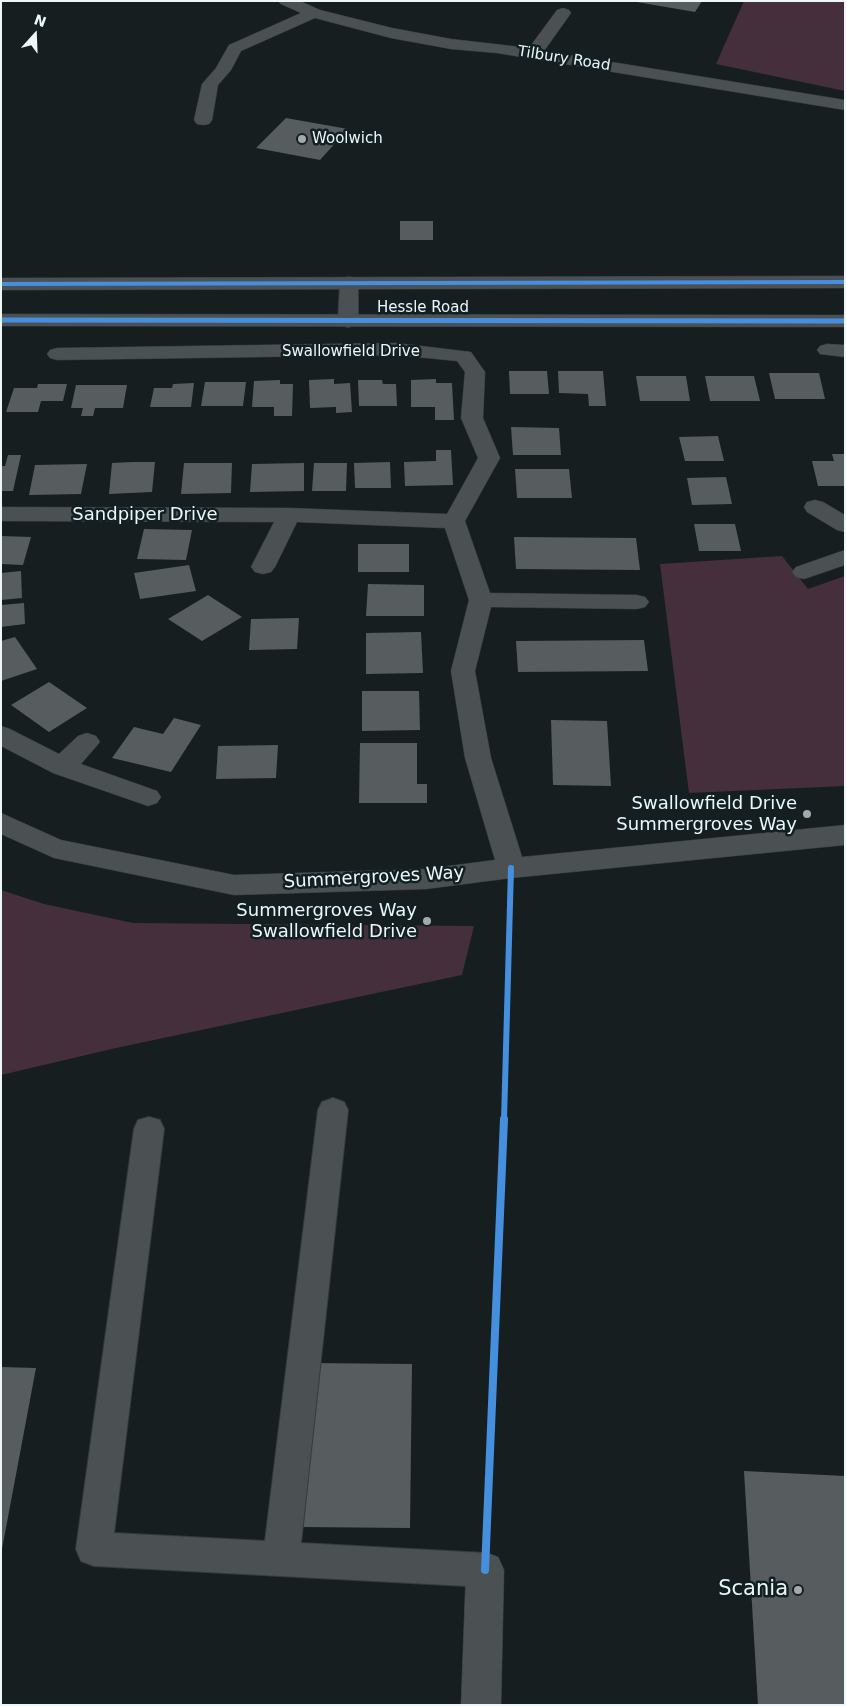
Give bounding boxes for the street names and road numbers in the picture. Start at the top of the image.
street label: Tilbury Road [516,43,612,75]
street label: Hessle Road [377,299,469,317]
street label: Swallowfield Drive [282,343,420,361]
street label: Sandpiper Drive [72,504,218,526]
street label: Summergroves Way [283,862,465,894]

